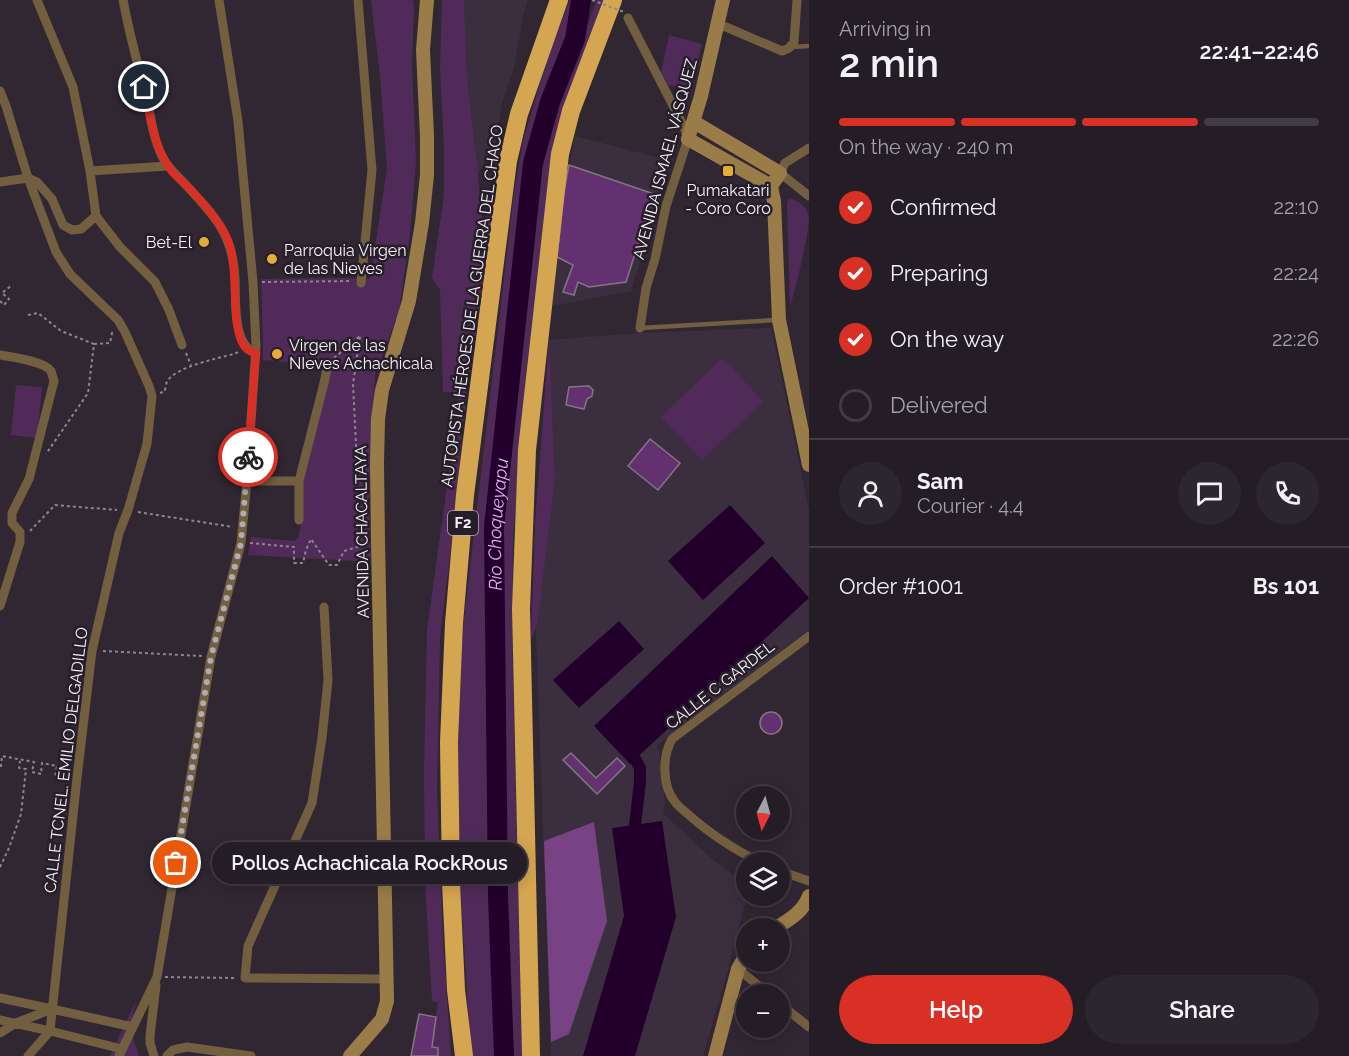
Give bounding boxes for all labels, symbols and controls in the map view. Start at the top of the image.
text: Arriving in [839,17,931,41]
text: 22:41–22:46 [1199,38,1319,64]
text: 2 min [839,40,939,86]
street label: AVENIDA ISMAEL VÁSQUEZ [628,56,701,261]
pin [118,61,169,112]
icon: home [127,70,160,103]
street label: AUTOPISTA HÉROES DE LA GUERRA DEL CHACO [436,123,507,488]
text: On the way · 240 m [839,135,1013,159]
marker: Pumakatari - Coro Coro [721,164,735,178]
place label: Pumakatari - Coro Coro [685,181,771,218]
icon: check [839,191,872,224]
text: Confirmed [890,194,997,220]
text: 22:10 [1274,195,1319,219]
place label: Bet-El [146,233,193,252]
marker: Bet-El [197,235,211,249]
place label: Parroquia Virgen de las Nieves [284,241,407,278]
marker: Parroquia Virgen de las Nieves [265,252,279,266]
icon: check [839,257,872,290]
text: Preparing [890,260,988,286]
text: 22:24 [1273,261,1319,285]
icon: check [839,323,872,356]
text: On the way [890,326,1004,352]
text: 22:26 [1272,327,1319,351]
place label: Virgen de las NIeves Achachicala [289,336,433,373]
marker: Virgen de las NIeves Achachicala [270,347,284,361]
text: Delivered [890,392,988,418]
courier [218,427,278,487]
icon: bike [232,441,265,474]
street label: AVENIDA CHACALTAYA [351,445,373,619]
water label: Río Choqueyapu [483,457,512,591]
button: person [839,462,902,525]
button: chat [1178,462,1241,525]
button: phone [1256,462,1319,525]
text: Sam [917,468,964,494]
text: Courier · 4.4 [917,494,1024,518]
road number: F2 [448,511,478,535]
text: Order #1001 [839,573,963,599]
text: Bs 101 [1253,573,1319,599]
street label: CALLE TCNEL. EMILIO DELGADILLO [40,626,92,894]
street label: CALLE C GARDEL [662,636,779,733]
north arrow [736,786,790,840]
map controls [736,786,790,1038]
pin [150,837,201,888]
callout: Pollos Achachicala RockRous [212,842,527,884]
icon: bag [159,846,192,879]
text: Pollos Achachicala RockRous [231,851,508,875]
button: layers [736,852,790,906]
button: + [736,918,790,972]
button: Help [839,975,1073,1044]
button: Share [1085,975,1319,1044]
button: − [736,984,790,1038]

